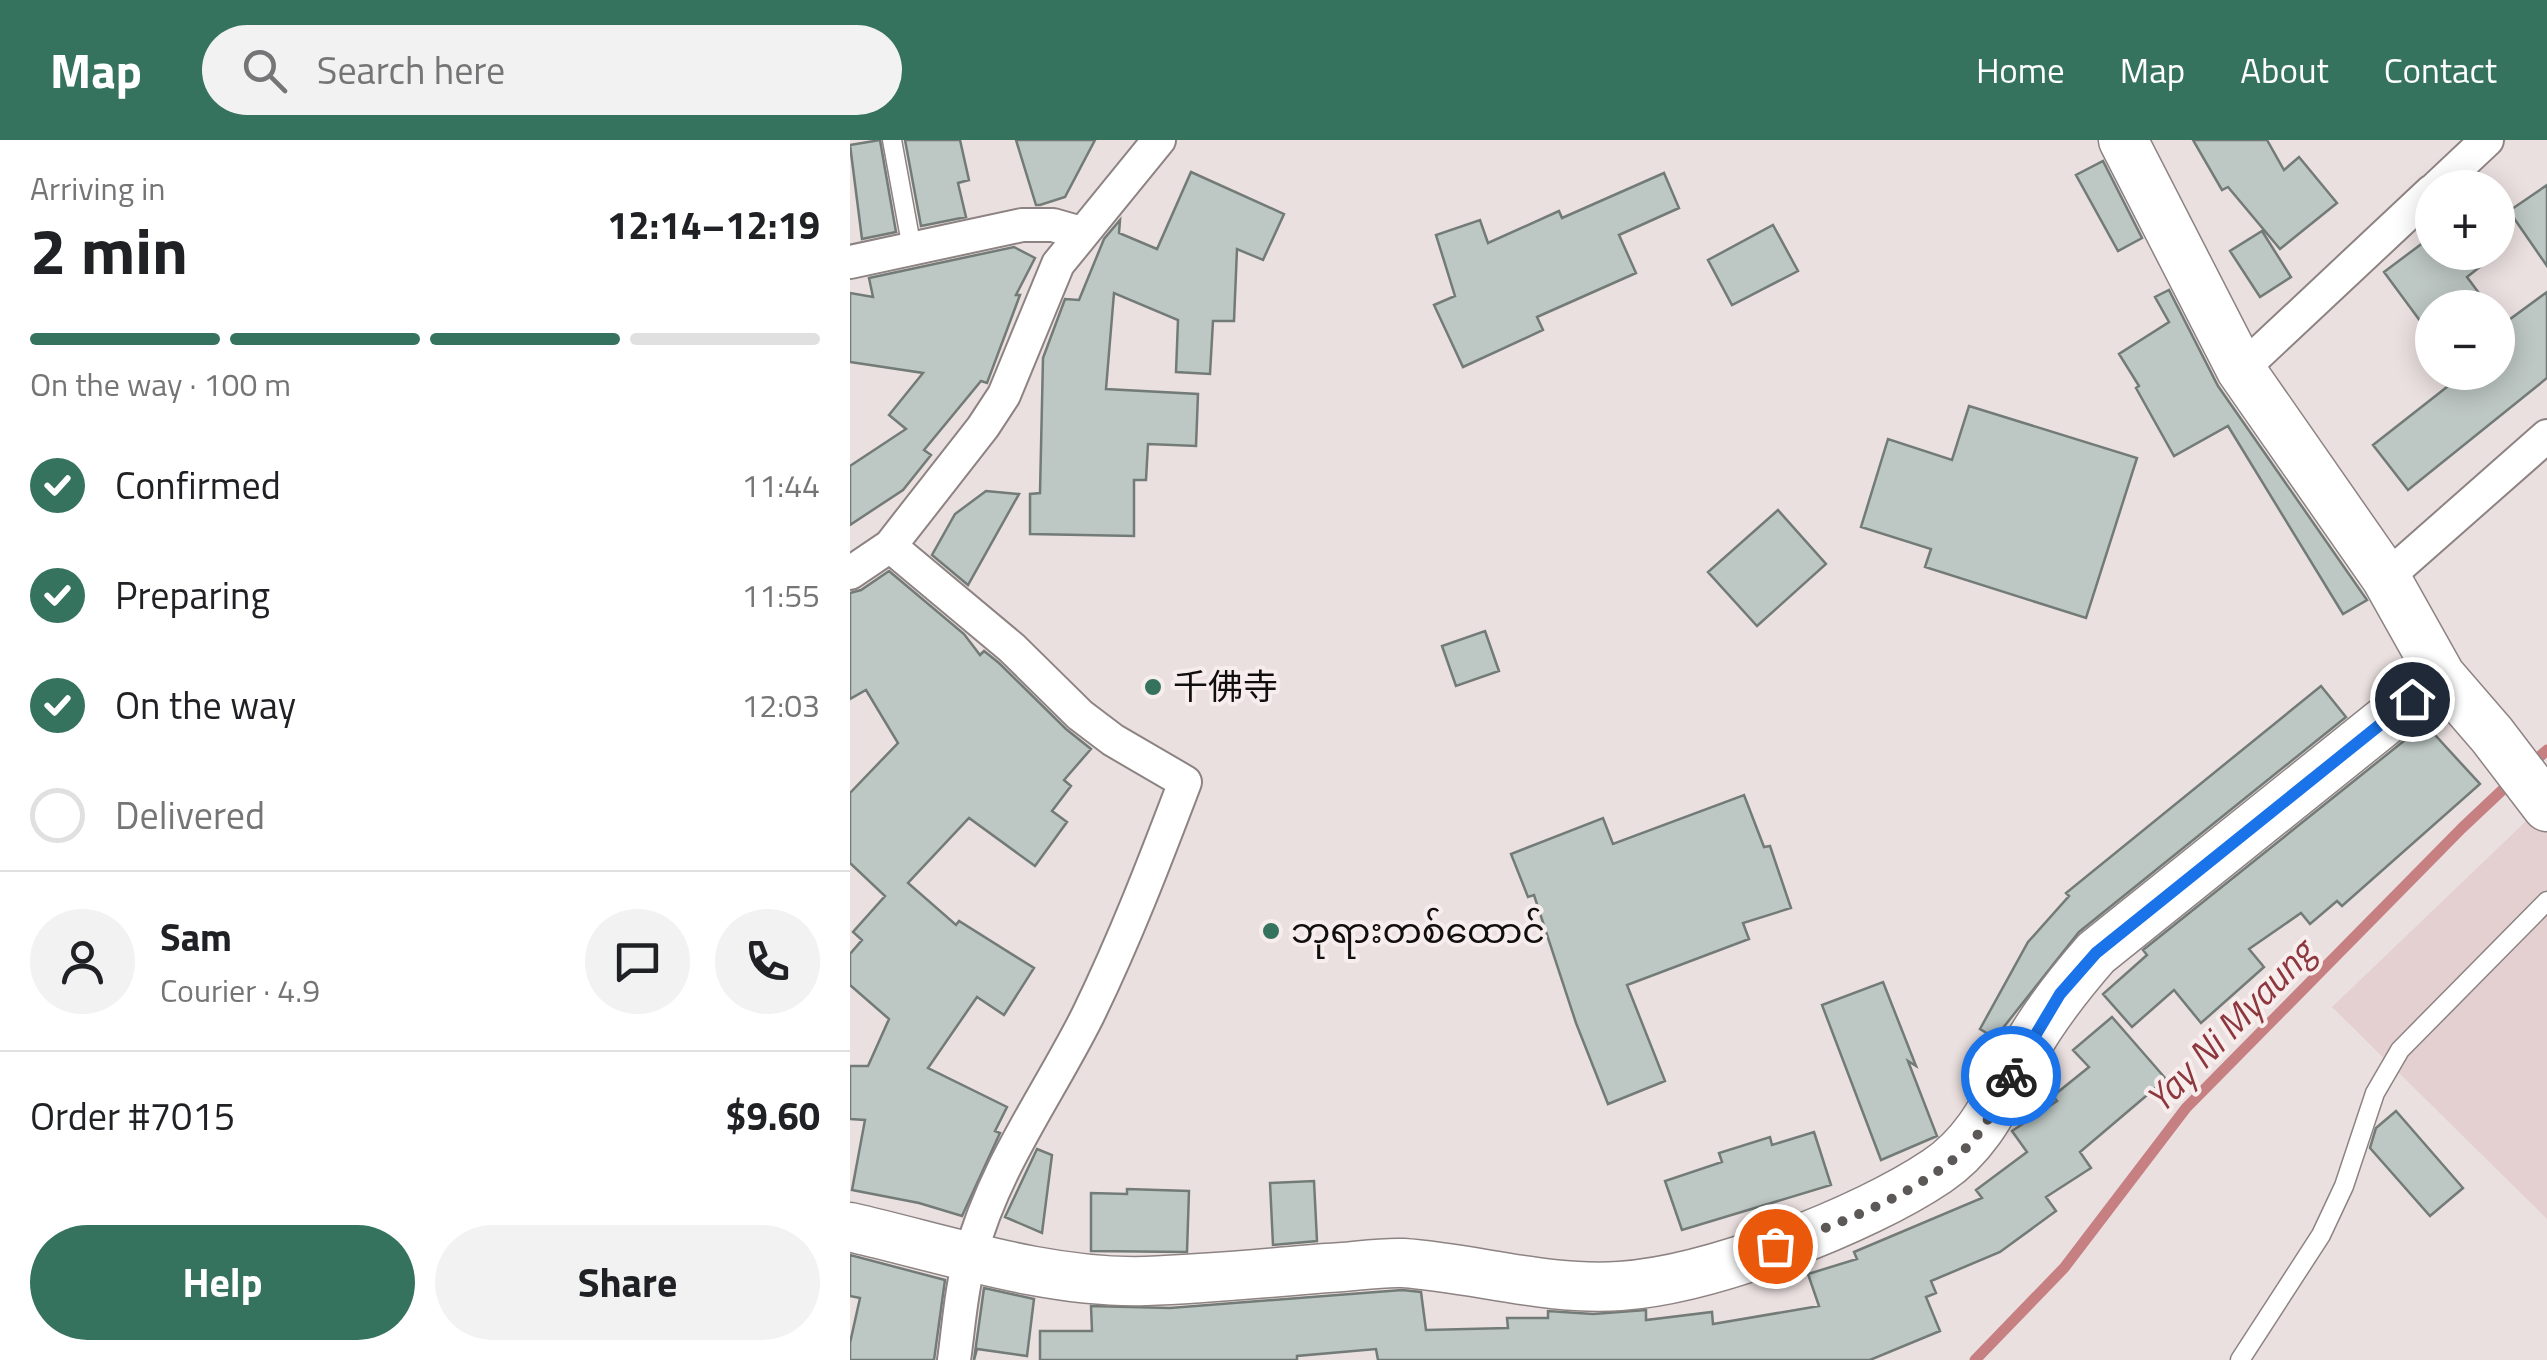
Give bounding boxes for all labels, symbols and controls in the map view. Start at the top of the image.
search box [202,25,902,115]
text: Map [50,34,142,107]
text: Search here [317,41,505,99]
icon: search [237,43,292,98]
text: Home [1976,43,2065,97]
text: Map [2120,43,2185,97]
text: About [2240,43,2329,97]
text: Contact [2384,43,2497,97]
text: Arriving in [30,164,166,212]
map controls [2415,170,2515,390]
button: + [2415,170,2515,270]
text: 12:14–12:19 [607,196,820,254]
text: 2 min [30,200,188,299]
button: − [2415,290,2515,390]
text: On the way · 100 m [30,360,291,408]
text: Confirmed [115,456,281,514]
icon: check [30,458,85,513]
text: 11:44 [741,461,820,509]
text: Preparing [115,566,270,624]
icon: check [30,568,85,623]
text: 11:55 [741,571,820,619]
pin [2370,657,2455,742]
place label: 千佛寺 [1173,659,1278,713]
icon: home [2385,672,2440,727]
text: On the way [115,676,296,734]
marker: 千佛寺 [1142,676,1164,698]
icon: check [30,678,85,733]
text: 12:03 [741,681,820,729]
text: Delivered [115,786,265,844]
place label: ဘုရားတစ်ထောင် [1291,903,1545,959]
text: Sam [160,908,232,966]
button: person [30,909,135,1014]
button: chat [585,909,690,1014]
button: phone [715,909,820,1014]
marker: ဘုရားတစ်ထောင် [1260,920,1282,942]
water label: Yay Ni Myaung [2131,922,2330,1125]
text: Courier · 4.9 [160,966,320,1014]
courier [1961,1026,2061,1126]
icon: bike [1984,1049,2039,1104]
text: Order #7015 [30,1087,235,1145]
text: $9.60 [725,1087,820,1145]
pin [1733,1204,1818,1289]
icon: bag [1748,1219,1803,1274]
button: Help [30,1225,415,1340]
button: Share [435,1225,820,1340]

